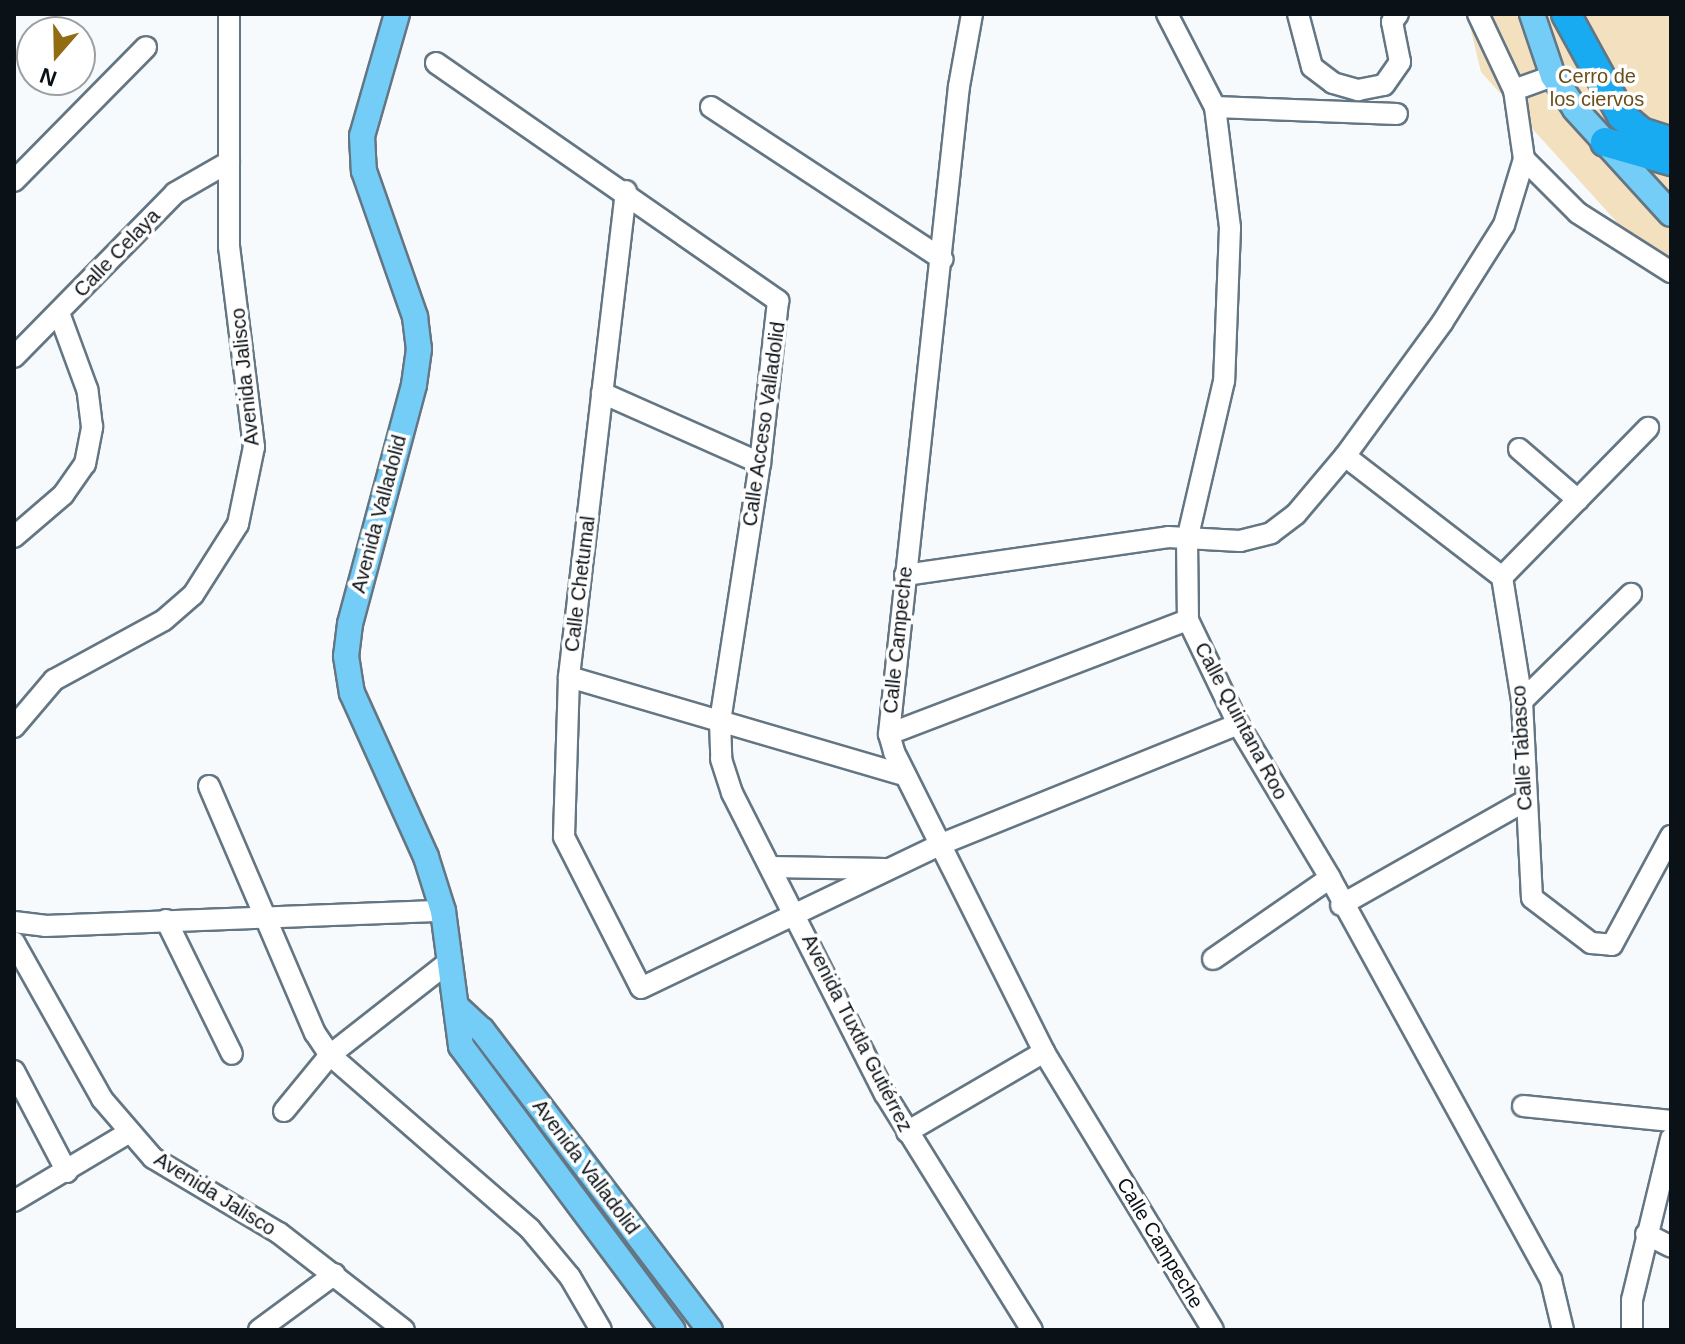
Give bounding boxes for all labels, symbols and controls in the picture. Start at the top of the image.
north arrow [16,16,96,96]
text: N [37,63,60,92]
park label: Cerro de los ciervos [1550,65,1644,112]
street label: Calle Celaya [69,204,165,302]
street label: Avenida Jalisco [226,307,264,447]
street label: Calle Acceso Valladolid [738,320,790,528]
street label: Avenida Valladolid [346,432,412,596]
street label: Calle Chetumal [560,515,600,653]
street label: Calle Campeche [878,565,918,715]
street label: Calle Quintana Roo [1189,638,1293,804]
street label: Calle Tabasco [1507,685,1537,811]
street label: Avenida Tuxtla Gutiérrez [797,930,917,1136]
street label: Avenida Valladolid [527,1095,645,1239]
street label: Avenida Jalisco [150,1147,280,1241]
street label: Calle Campeche [1112,1173,1208,1313]

